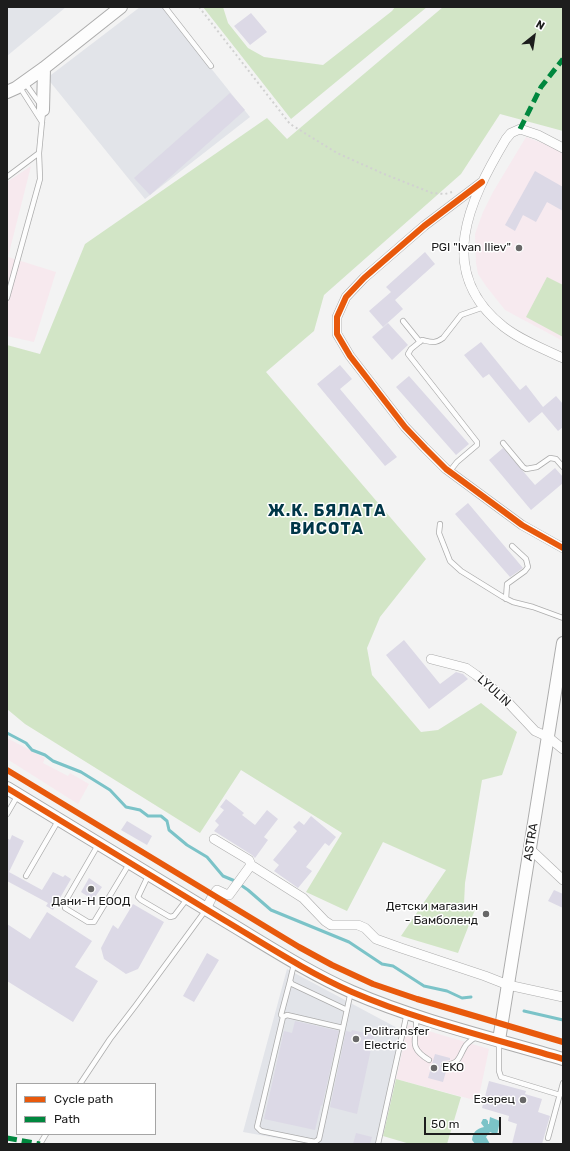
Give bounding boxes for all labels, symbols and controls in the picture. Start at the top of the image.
north arrow [514,16,554,56]
text: N [534,18,547,33]
place label: PGI "Ivan Iliev" [431,241,511,255]
marker: PGI "Ivan Iliev" [514,243,524,253]
district label: Ж.К. БЯЛАТА ВИСОТА [268,501,386,539]
street label: LYULIN [474,672,514,710]
street label: ASTRA [521,822,541,862]
marker: Дани-Н ЕООД [86,884,96,894]
place label: Дани-Н ЕООД [52,895,130,909]
place label: Детски магазин - Бамболенд [386,900,478,928]
marker: Детски магазин - Бамболенд [481,909,491,919]
place label: Politransfer Electric [364,1025,429,1053]
marker: Politransfer Electric [351,1034,361,1044]
place label: EKO [442,1061,464,1075]
marker: EKO [429,1063,439,1073]
legend [16,1083,156,1135]
text: Cycle path [54,1092,113,1106]
place label: Езерец [474,1093,515,1107]
marker: Езерец [518,1095,528,1105]
scale bar [426,1109,503,1135]
text: Path [54,1112,80,1126]
text: 50 m [431,1117,459,1131]

